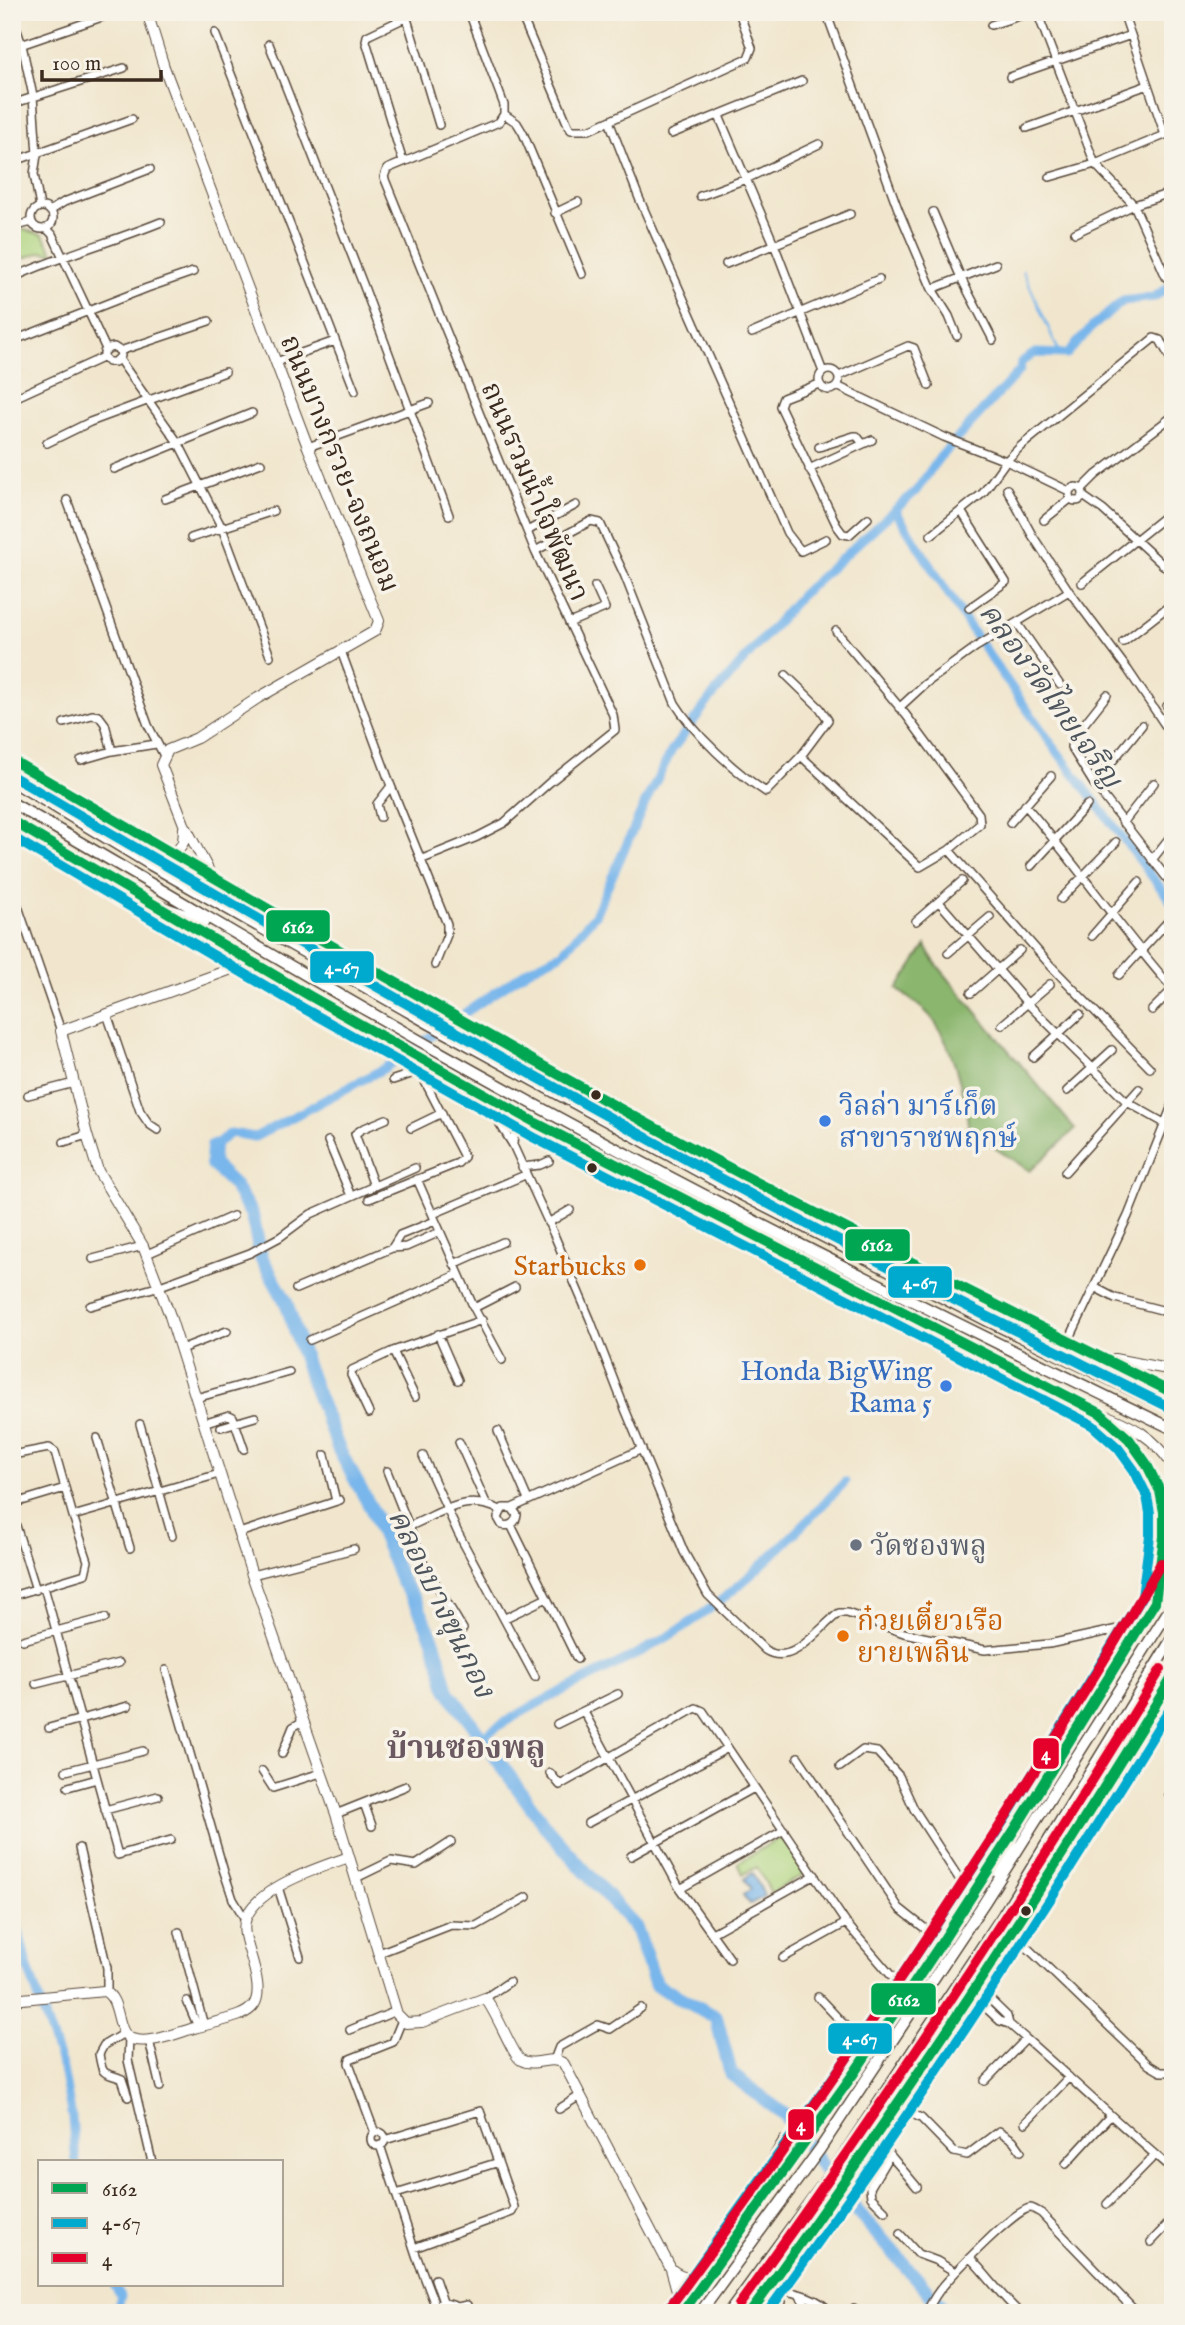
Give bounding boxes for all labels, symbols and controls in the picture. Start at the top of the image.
scale bar [42,38,161,82]
text: 100 m [52,51,101,78]
street label: ถนนบางกรวย-จงถนอม [271,330,406,598]
street label: ถนนรวมน้ำใจพัฒนา [472,375,600,607]
water label: คลองวัดไทยเจริญ [969,593,1134,798]
line badge: 6162 [265,909,331,943]
text: 6162 [282,916,314,940]
line badge: 4-67 [309,950,375,984]
text: 4-67 [324,957,360,981]
unlabelled marker [589,1088,603,1102]
place label: วิลล่า มาร์เก็ต สาขาราชพฤกษ์ [839,1089,1017,1157]
marker: วิลล่า มาร์เก็ต สาขาราชพฤกษ์ [817,1113,833,1129]
unlabelled marker [585,1161,599,1175]
line badge: 6162 [844,1228,911,1262]
text: 6162 [861,1234,893,1258]
place label: Starbucks [513,1250,626,1285]
marker: Starbucks [632,1257,648,1273]
line badge: 4-67 [887,1265,953,1299]
text: 4-67 [902,1272,938,1296]
place label: Honda BigWing Rama 5 [740,1355,933,1422]
marker: Honda BigWing Rama 5 [938,1378,954,1394]
water label: คลองบางขุนกอง [378,1503,503,1705]
place label: วัดซองพลู [870,1530,987,1565]
marker: วัดซองพลู [848,1537,864,1553]
place label: ก๋วยเตี๋ยวเรือ ยายเพลิน [857,1600,1004,1672]
marker: ก๋วยเตี๋ยวเรือ ยายเพลิน [835,1628,851,1644]
district label: บ้านซองพลู [386,1729,546,1770]
line badge: 4 [1032,1737,1060,1770]
text: 4 [1041,1743,1051,1767]
unlabelled marker [1019,1904,1033,1918]
line badge: 6162 [870,1982,937,2016]
text: 6162 [888,1989,920,2013]
line badge: 4-67 [827,2022,893,2055]
text: 4-67 [842,2028,878,2052]
line badge: 4 [787,2108,815,2141]
text: 4 [796,2114,806,2138]
legend [38,2160,284,2286]
text: 6162 [102,2177,137,2204]
text: 4-67 [102,2211,141,2238]
text: 4 [102,2247,113,2274]

